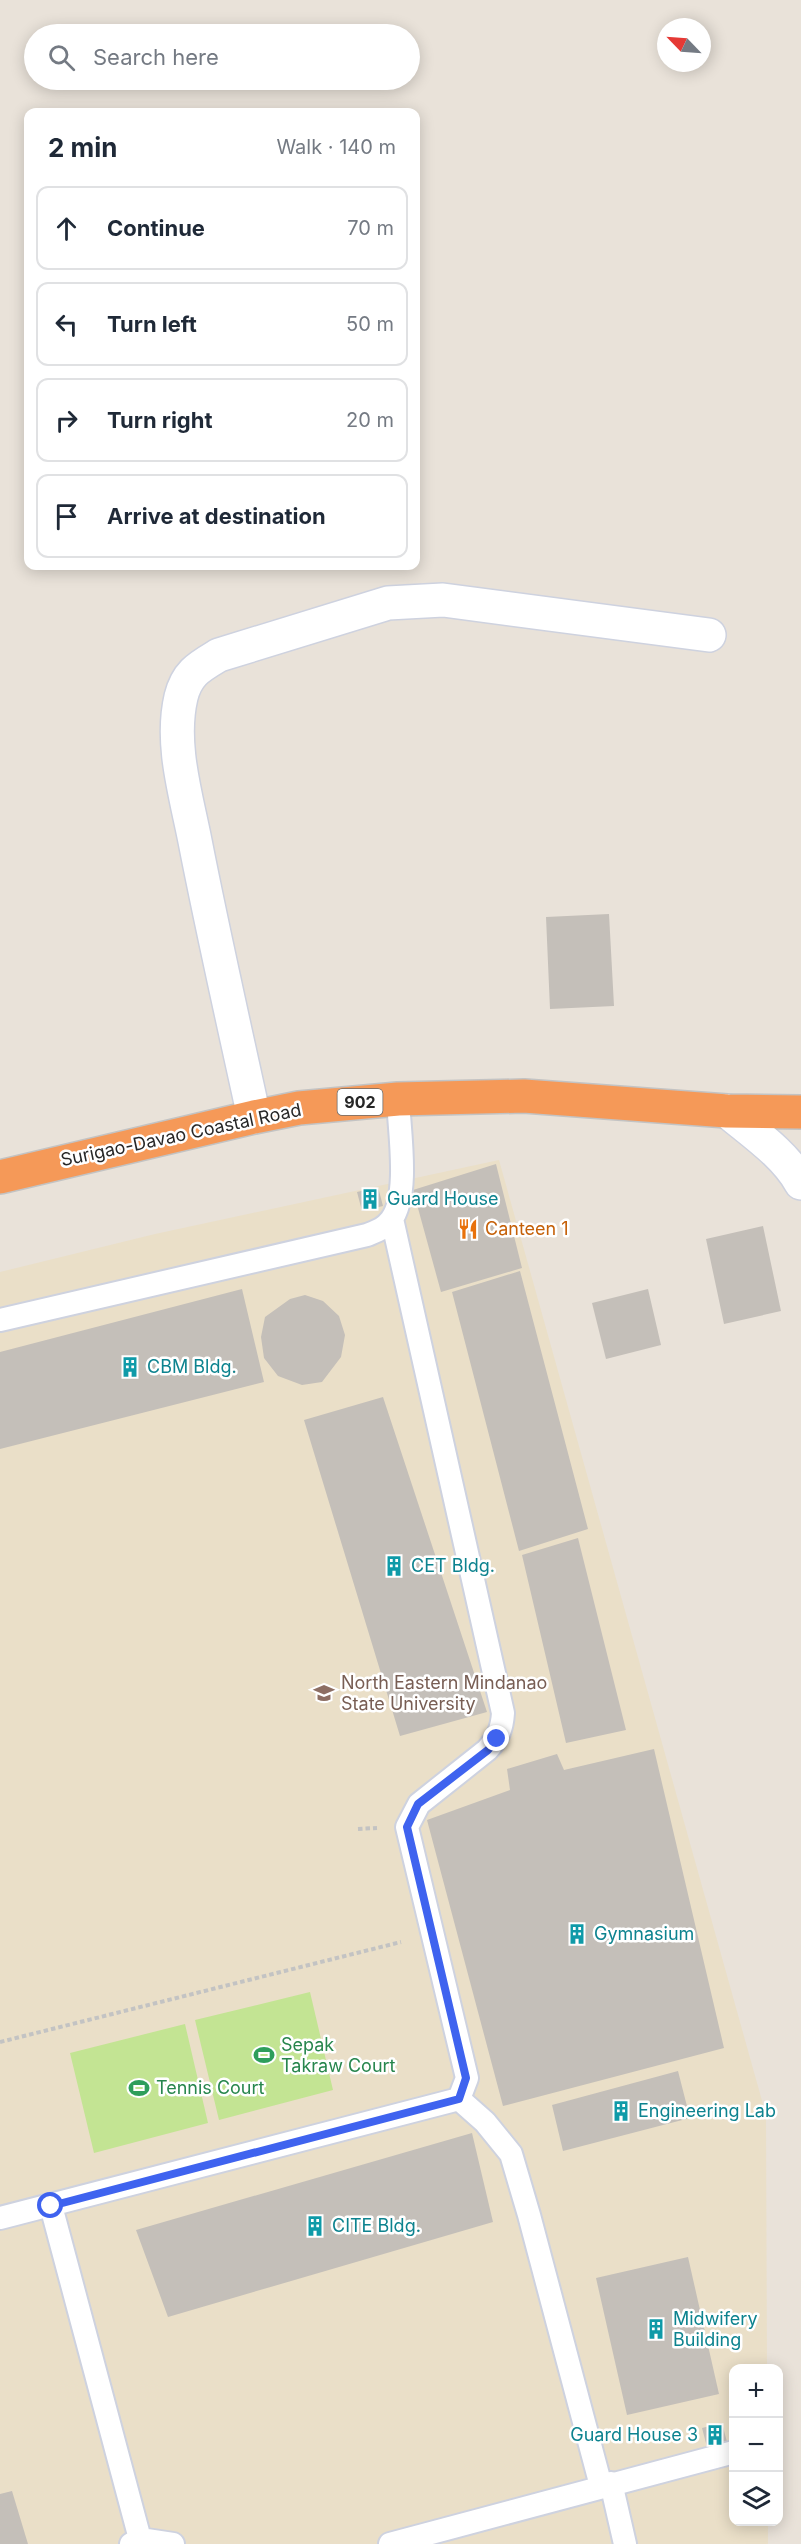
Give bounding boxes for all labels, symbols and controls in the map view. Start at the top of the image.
north arrow [657,18,711,72]
search box [24,24,420,90]
icon: search [45,41,78,74]
text: Search here [93,44,219,70]
text: 2 min [48,132,118,163]
text: Walk · 140 m [276,135,396,159]
icon: ahead [50,212,83,245]
text: Continue [107,215,205,241]
text: 70 m [347,216,394,240]
icon: left [50,308,83,341]
text: Turn left [107,311,197,337]
text: 50 m [346,312,394,336]
icon: right [50,404,83,437]
text: Turn right [107,407,213,433]
text: 20 m [346,408,394,432]
icon: arrive [50,500,83,533]
text: Arrive at destination [107,503,326,529]
road number: 902 [338,1089,382,1115]
street label: Surigao-Davao Coastal Road [59,1099,303,1170]
building icon: Guard House [358,1187,382,1211]
place label: Guard House [387,1188,499,1209]
restaurant icon: Canteen 1 [456,1217,480,1241]
place label: Canteen 1 [485,1218,569,1239]
building icon: CBM Bldg. [118,1355,142,1379]
place label: CBM Bldg. [147,1356,237,1377]
building icon: CET Bldg. [382,1554,406,1578]
place label: CET Bldg. [411,1555,495,1576]
place label: North Eastern Mindanao State University [341,1672,547,1714]
school or university icon: North Eastern Mindanao State University [312,1681,336,1705]
route end [483,1725,509,1751]
building icon: Gymnasium [565,1922,589,1946]
place label: Gymnasium [594,1923,694,1944]
place label: Sepak Takraw Court [281,2034,396,2076]
sports icon: Sepak Takraw Court [252,2043,276,2067]
sports icon: Tennis Court [127,2076,151,2100]
place label: Tennis Court [156,2077,265,2098]
building icon: Engineering Lab [609,2099,633,2123]
place label: Engineering Lab [638,2100,776,2121]
route start [37,2192,63,2218]
building icon: CITE Bldg. [303,2214,327,2238]
place label: CITE Bldg. [332,2215,421,2236]
place label: Midwifery Building [673,2308,758,2350]
building icon: Midwifery Building [644,2317,668,2341]
map controls [729,2364,783,2526]
button: + [729,2364,783,2418]
button: − [729,2418,783,2472]
building icon: Guard House 3 [703,2423,727,2447]
place label: Guard House 3 [570,2424,698,2445]
button: layers [729,2472,783,2526]

